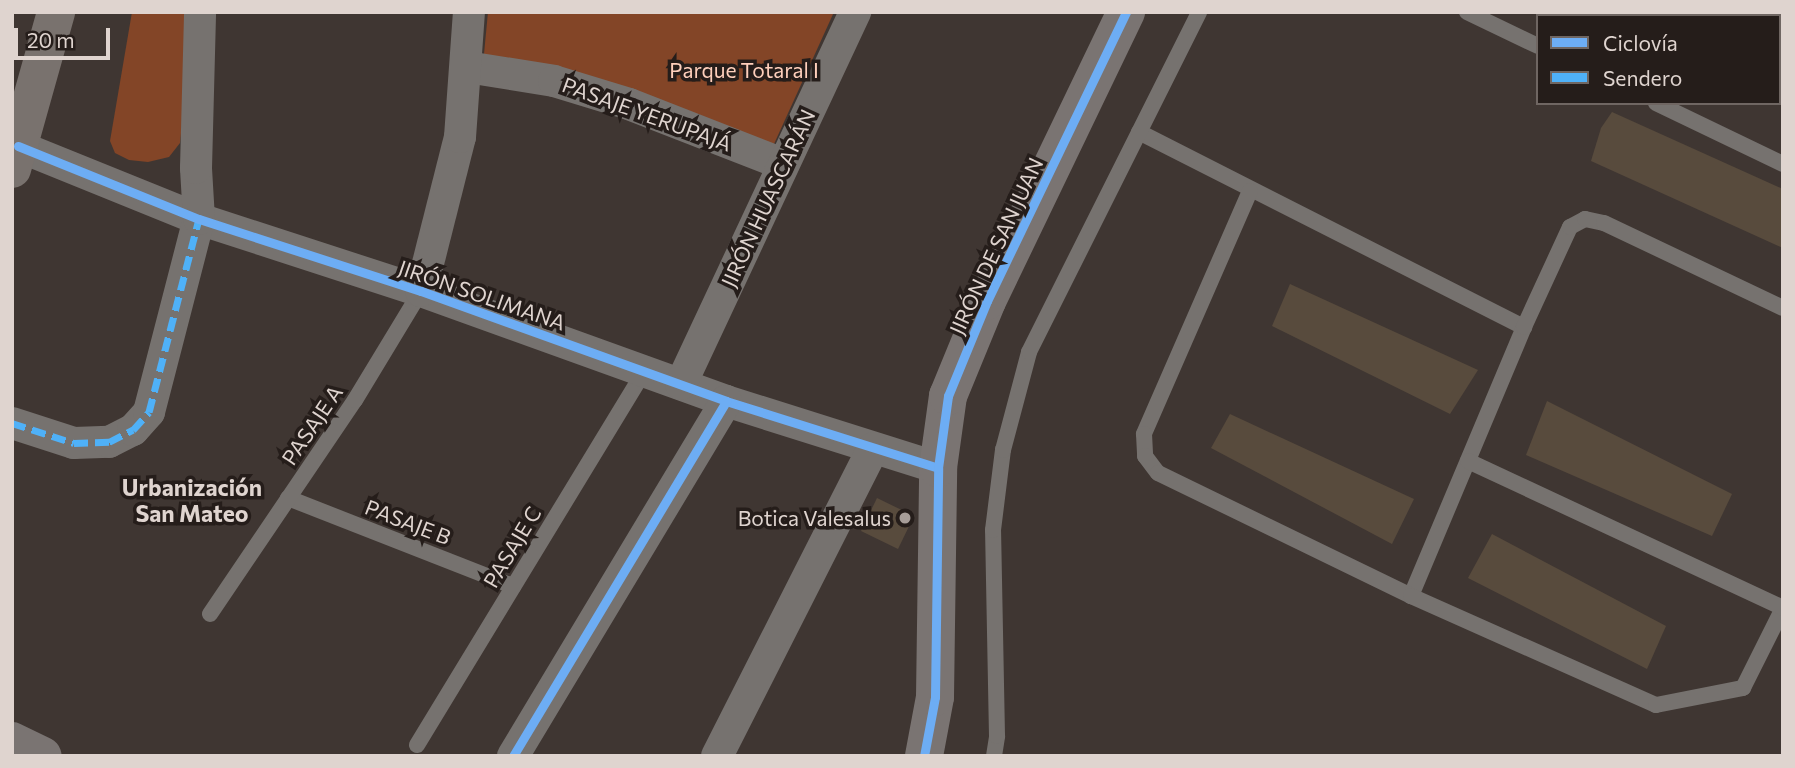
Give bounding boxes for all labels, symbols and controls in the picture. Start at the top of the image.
scale bar [18,14,114,58]
legend [1536,14,1781,105]
text: 20 m [27,27,75,52]
text: Ciclovía [1603,30,1678,55]
park label: Parque Totaral I [669,57,819,83]
text: Sendero [1603,65,1682,90]
street label: PASAJE YERUPAJÁ [559,72,735,156]
street label: JIRÓN HUASCARÁN [716,105,820,291]
street label: JIRÓN DE SAN JUAN [944,153,1048,339]
street label: JIRÓN SOLIMANA [395,255,569,335]
street label: PASAJE A [276,380,348,470]
district label: Urbanización San Mateo [122,473,262,527]
street label: PASAJE B [362,494,454,550]
street label: PASAJE C [478,502,546,592]
place label: Botica Valesalus [738,505,891,531]
marker: Botica Valesalus [897,510,913,526]

